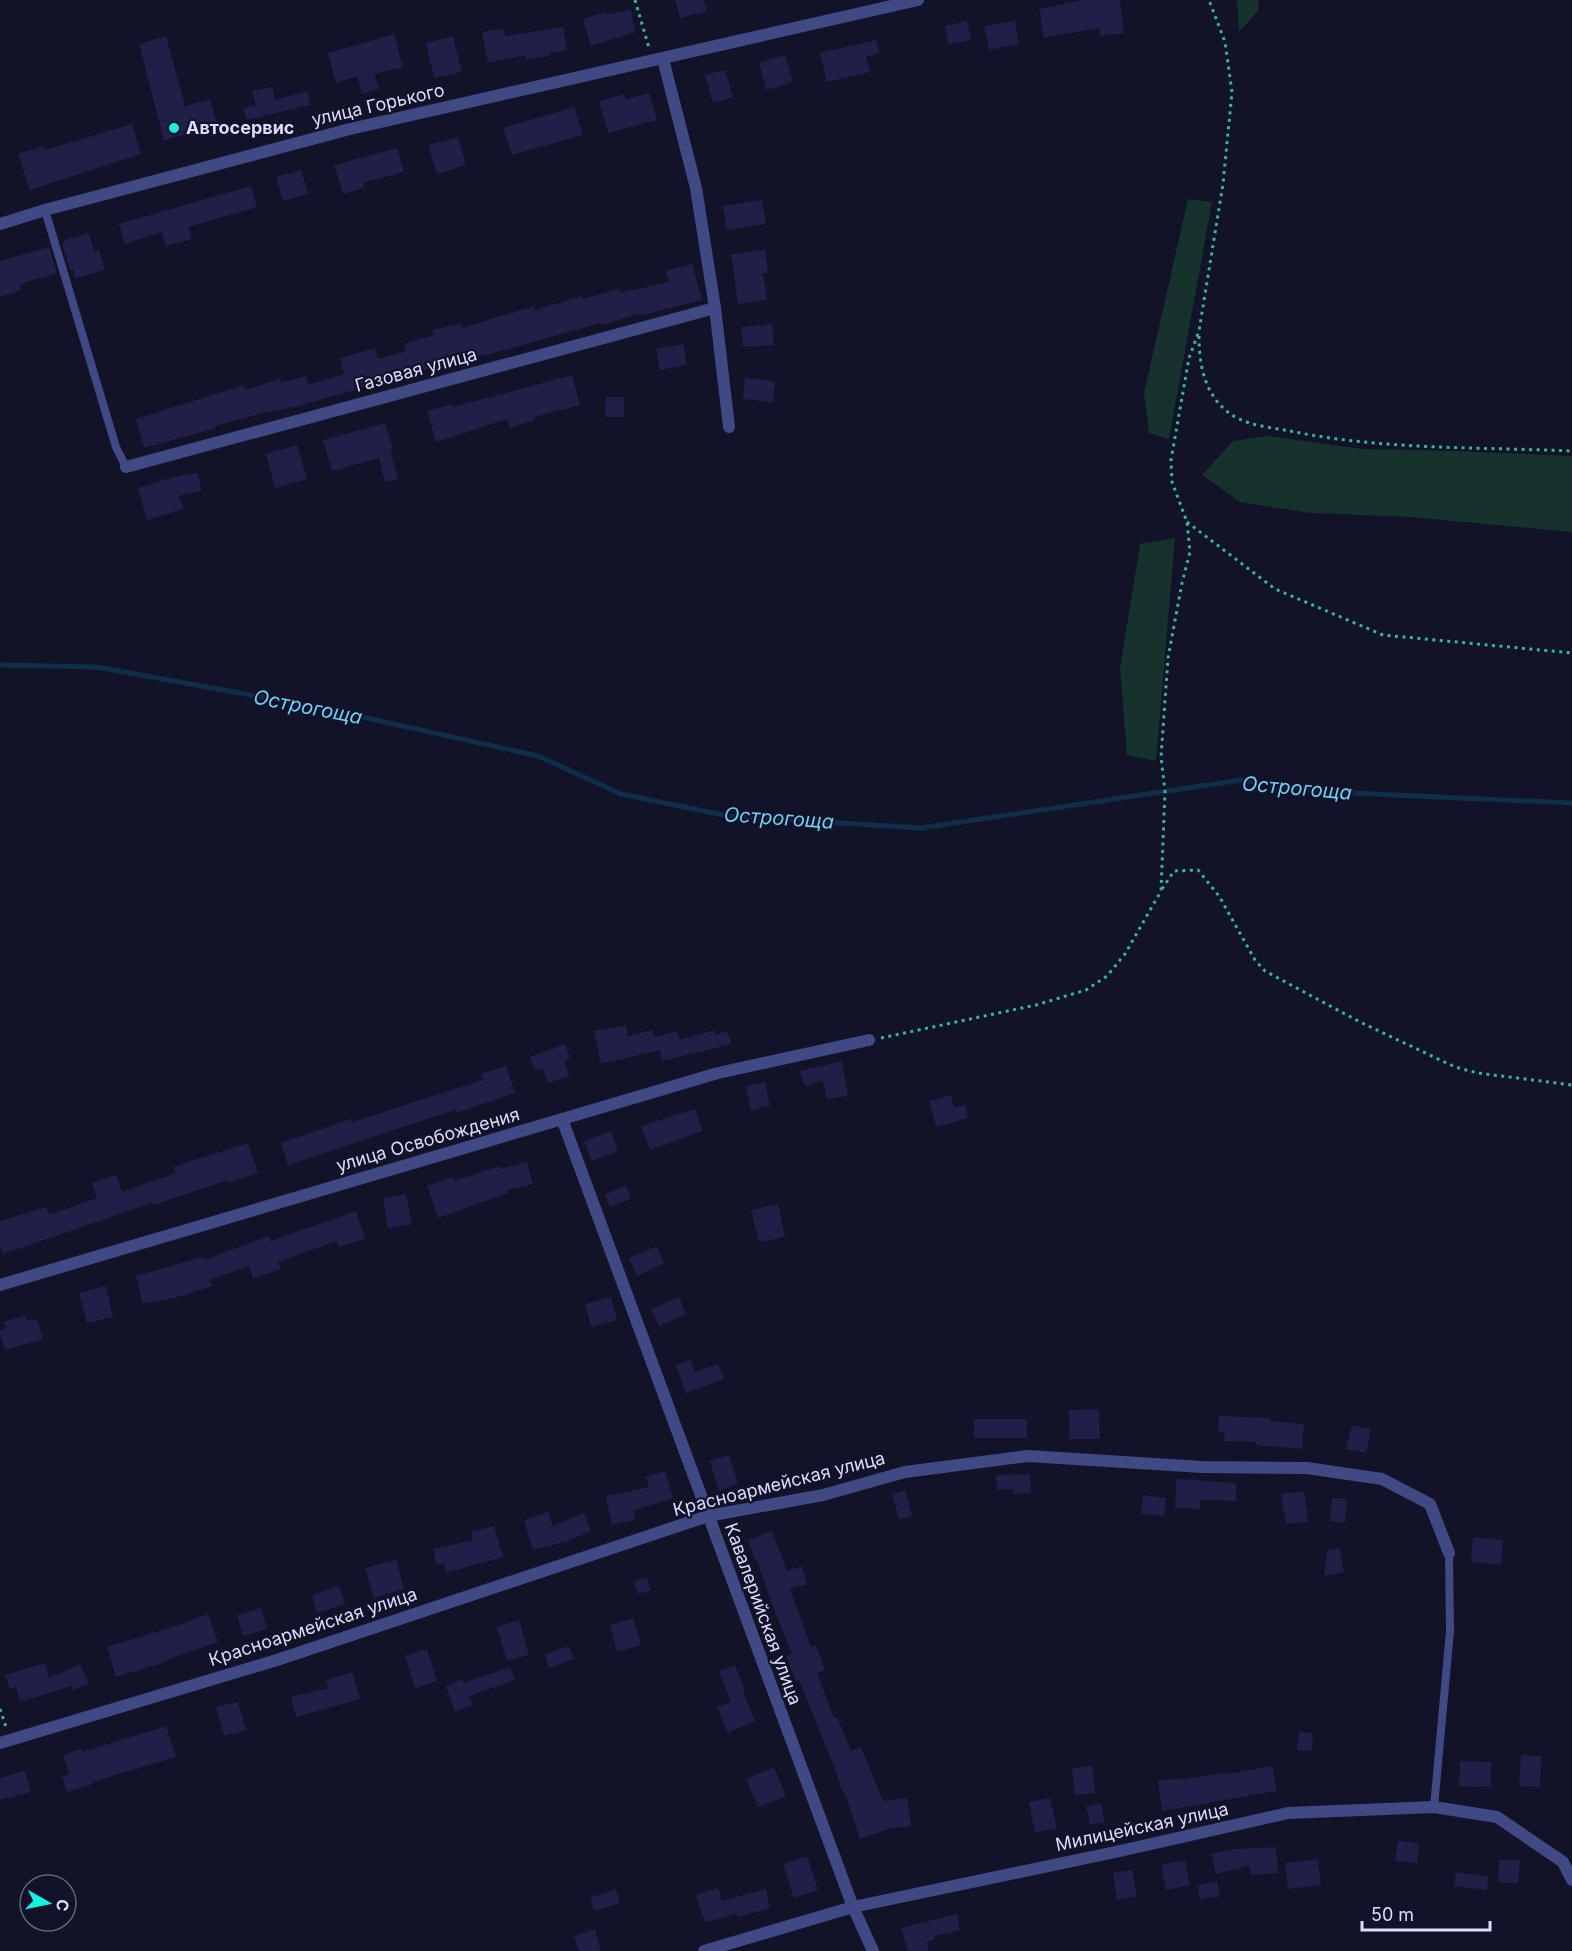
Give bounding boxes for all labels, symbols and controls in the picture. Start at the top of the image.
street label: улица Горького [309,79,446,130]
place label: Автосервис [186,117,294,138]
marker: Автосервис [167,121,181,135]
street label: Газовая улица [353,343,479,396]
water label: Острогоща [252,685,364,729]
water label: Острогоща [1241,771,1353,805]
water label: Острогоща [723,802,835,834]
street label: улица Освобождения [334,1103,522,1176]
street label: Красноармейская улица [671,1447,887,1520]
street label: Кавалерийская улица [721,1520,806,1708]
street label: Красноармейская улица [206,1583,420,1670]
street label: Милицейская улица [1054,1798,1230,1855]
north arrow [18,1873,78,1933]
scale bar [1362,1894,1490,1932]
text: С [52,1898,74,1913]
text: 50 m [1371,1904,1414,1925]

